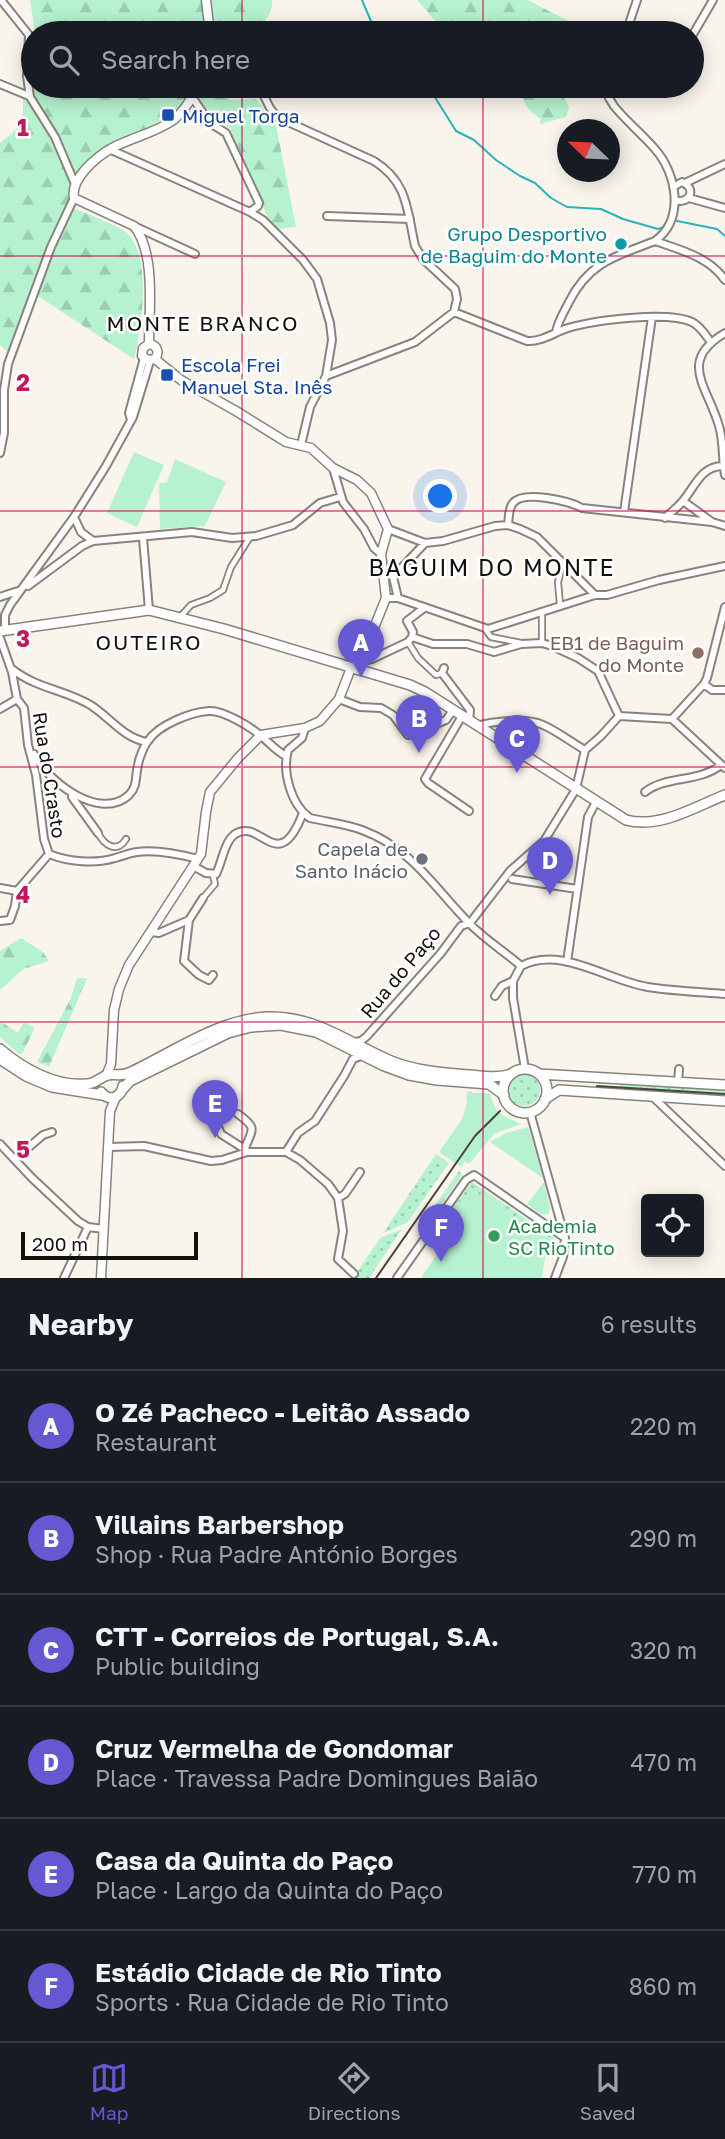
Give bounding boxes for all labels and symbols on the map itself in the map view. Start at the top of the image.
place label: Miguel Torga [182,104,300,127]
marker: Miguel Torga [160,107,176,123]
text: 1 [17,113,29,141]
north arrow [557,119,620,182]
place label: Grupo Desportivo de Baguim do Monte [421,222,607,267]
marker: Grupo Desportivo de Baguim do Monte [613,236,629,252]
district label: MONTE BRANCO [107,310,299,336]
place label: Escola Frei Manuel Sta. Inês [181,353,332,398]
marker: Escola Frei Manuel Sta. Inês [159,367,175,383]
text: 2 [16,368,30,396]
your location [423,479,457,513]
district label: BAGUIM DO MONTE [368,553,616,581]
pin: A [338,619,384,677]
text: 3 [16,624,30,652]
district label: OUTEIRO [95,629,203,655]
place label: EB1 de Baguim do Monte [550,631,684,676]
marker: EB1 de Baguim do Monte [690,645,706,661]
pin: B [396,695,442,753]
street label: Rua do Crasto [29,710,71,840]
pin: C [494,715,540,773]
place label: Capela de Santo Inácio [295,837,408,882]
pin: D [527,837,573,895]
marker: Capela de Santo Inácio [414,851,430,867]
text: 4 [16,880,30,908]
street label: Rua do Paço [355,922,445,1022]
pin: E [192,1080,238,1138]
text: 5 [16,1135,30,1163]
pin: F [418,1204,464,1262]
place label: Academia SC RioTinto [508,1214,615,1259]
marker: Academia SC RioTinto [486,1228,502,1244]
scale bar [21,1229,198,1261]

